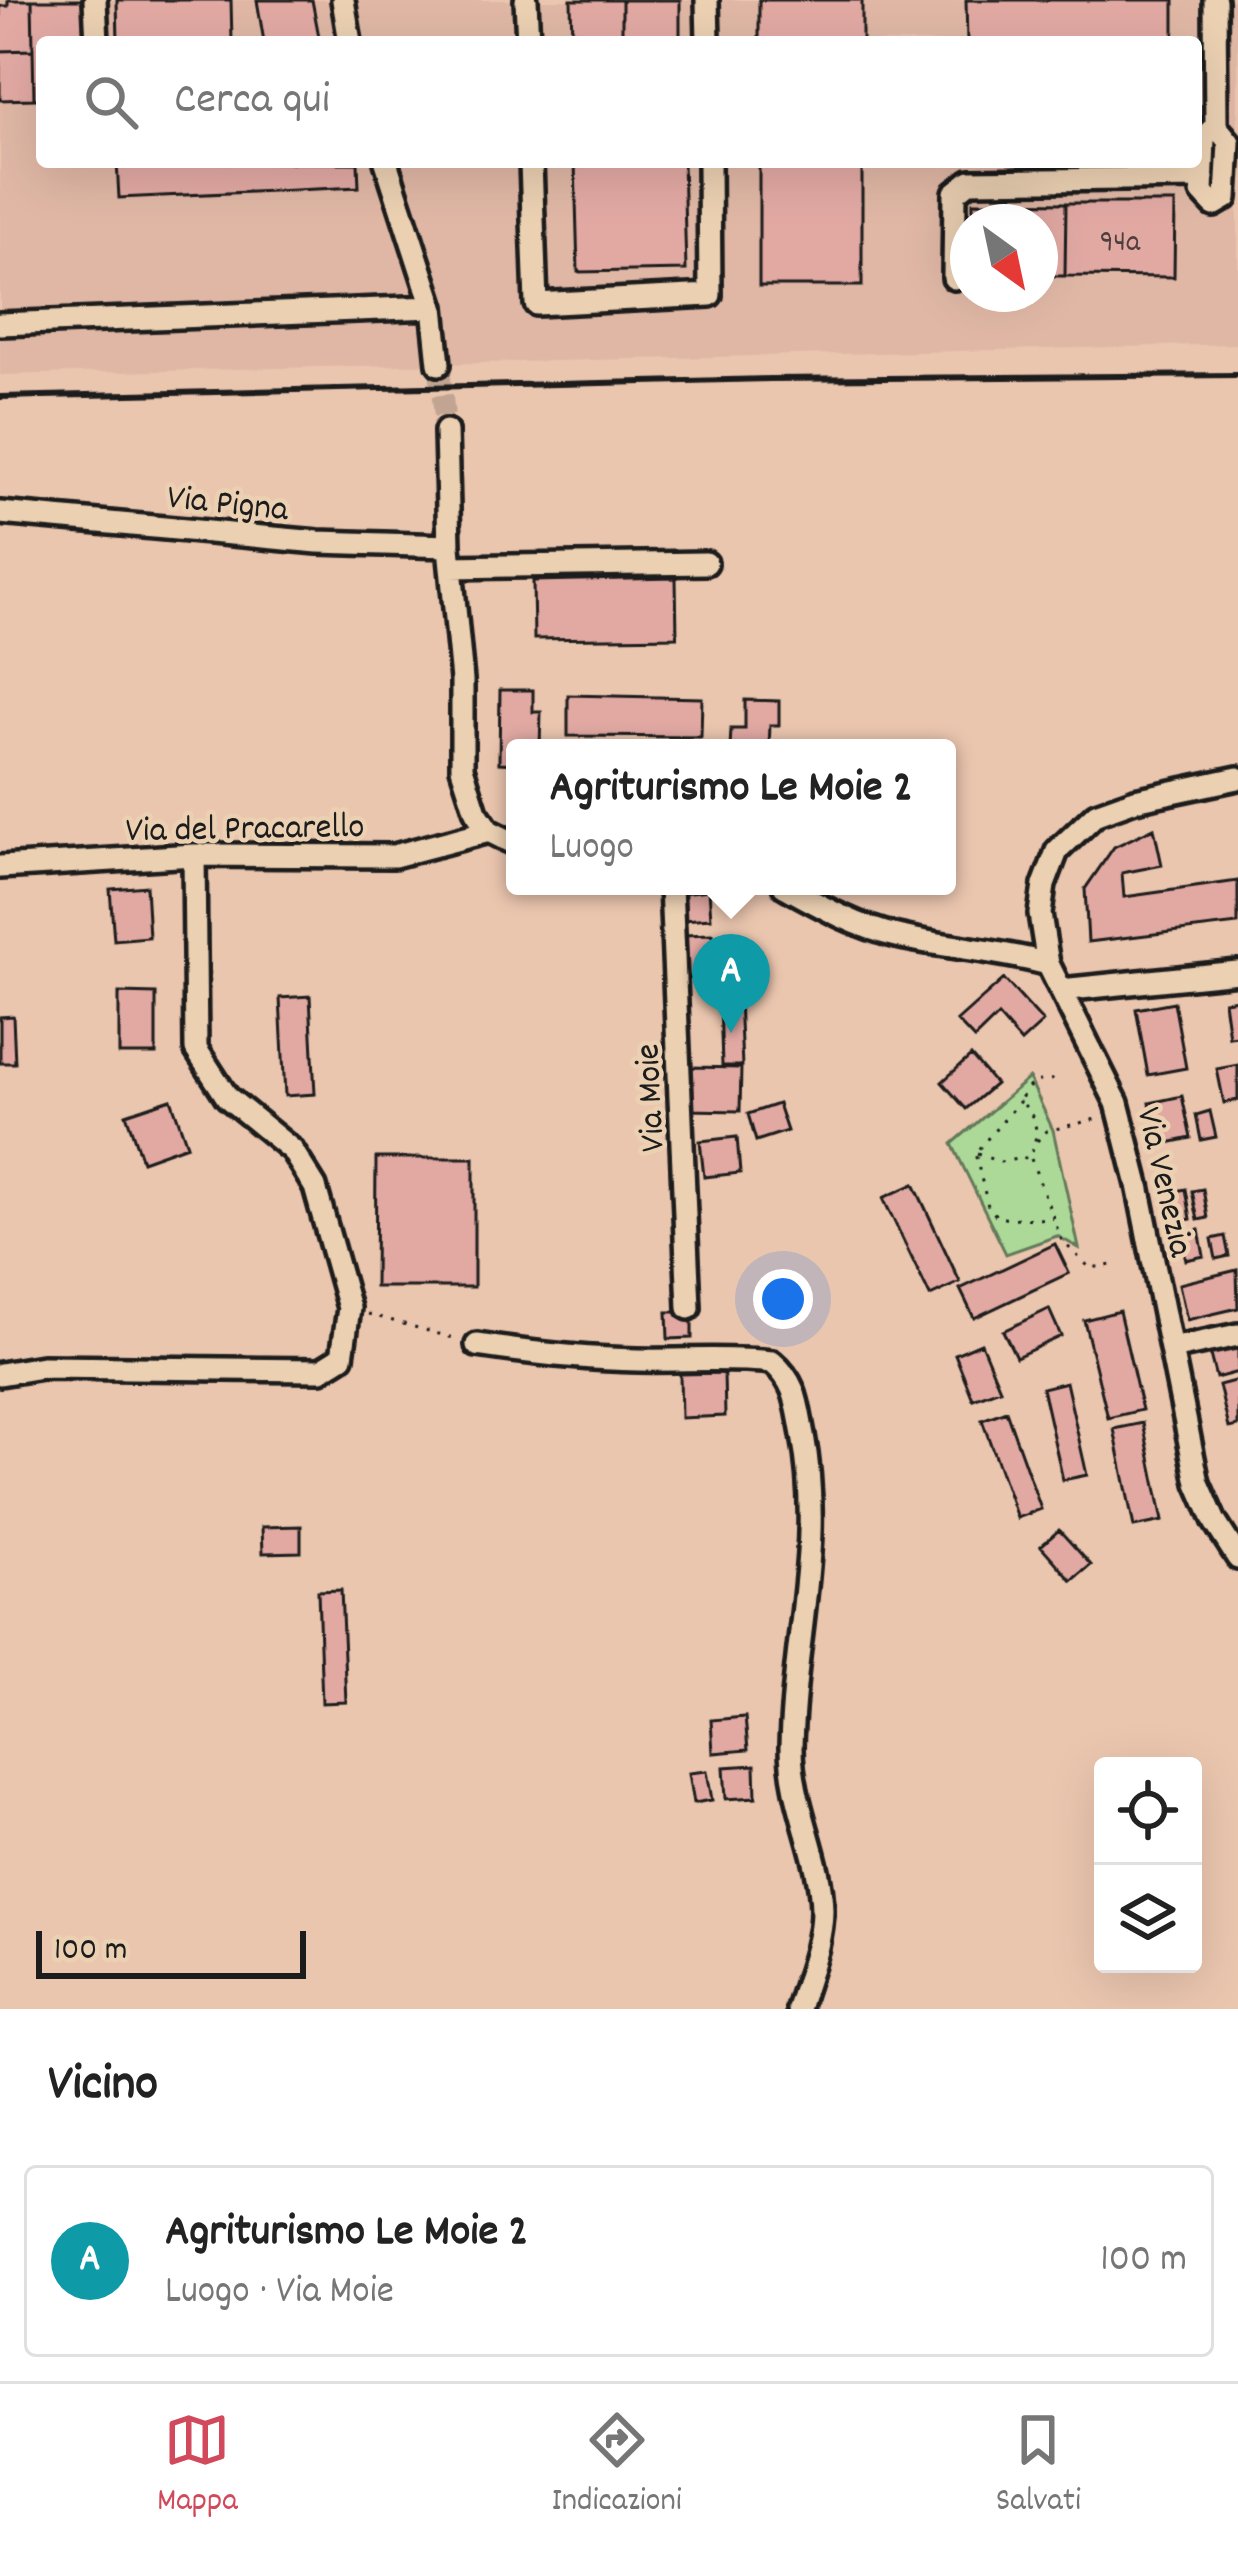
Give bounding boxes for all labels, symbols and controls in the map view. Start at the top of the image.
search box [36,36,1202,168]
icon: search [78,69,144,135]
text: Cerca qui [174,70,330,134]
north arrow [950,204,1058,312]
house number: 94a [1100,223,1141,266]
street label: Via Pigna [164,474,291,538]
popup [506,739,956,895]
text: Agriturismo Le Moie 2 [549,758,913,822]
street label: Via del Pracarello [125,803,365,859]
text: Luogo [549,822,634,877]
pin: A [692,934,770,1033]
street label: Via Moie [624,1042,682,1153]
street label: Via Venezia [1120,1103,1205,1263]
your location [753,1269,813,1329]
map controls [1094,1757,1202,1973]
button: locate [1094,1757,1202,1865]
button: layers [1094,1865,1202,1973]
scale bar [36,1925,306,1978]
text: 100 m [54,1928,127,1975]
text: Vicino [48,2051,158,2123]
text: Agriturismo Le Moie 2 [165,2202,528,2266]
text: A [79,2234,101,2289]
text: 100 m [1100,2234,1187,2289]
text: Luogo · Via Moie [165,2266,394,2321]
tab: Mappa [157,2407,238,2526]
tab: Indicazioni [552,2407,682,2526]
tab: Salvati [996,2407,1081,2526]

